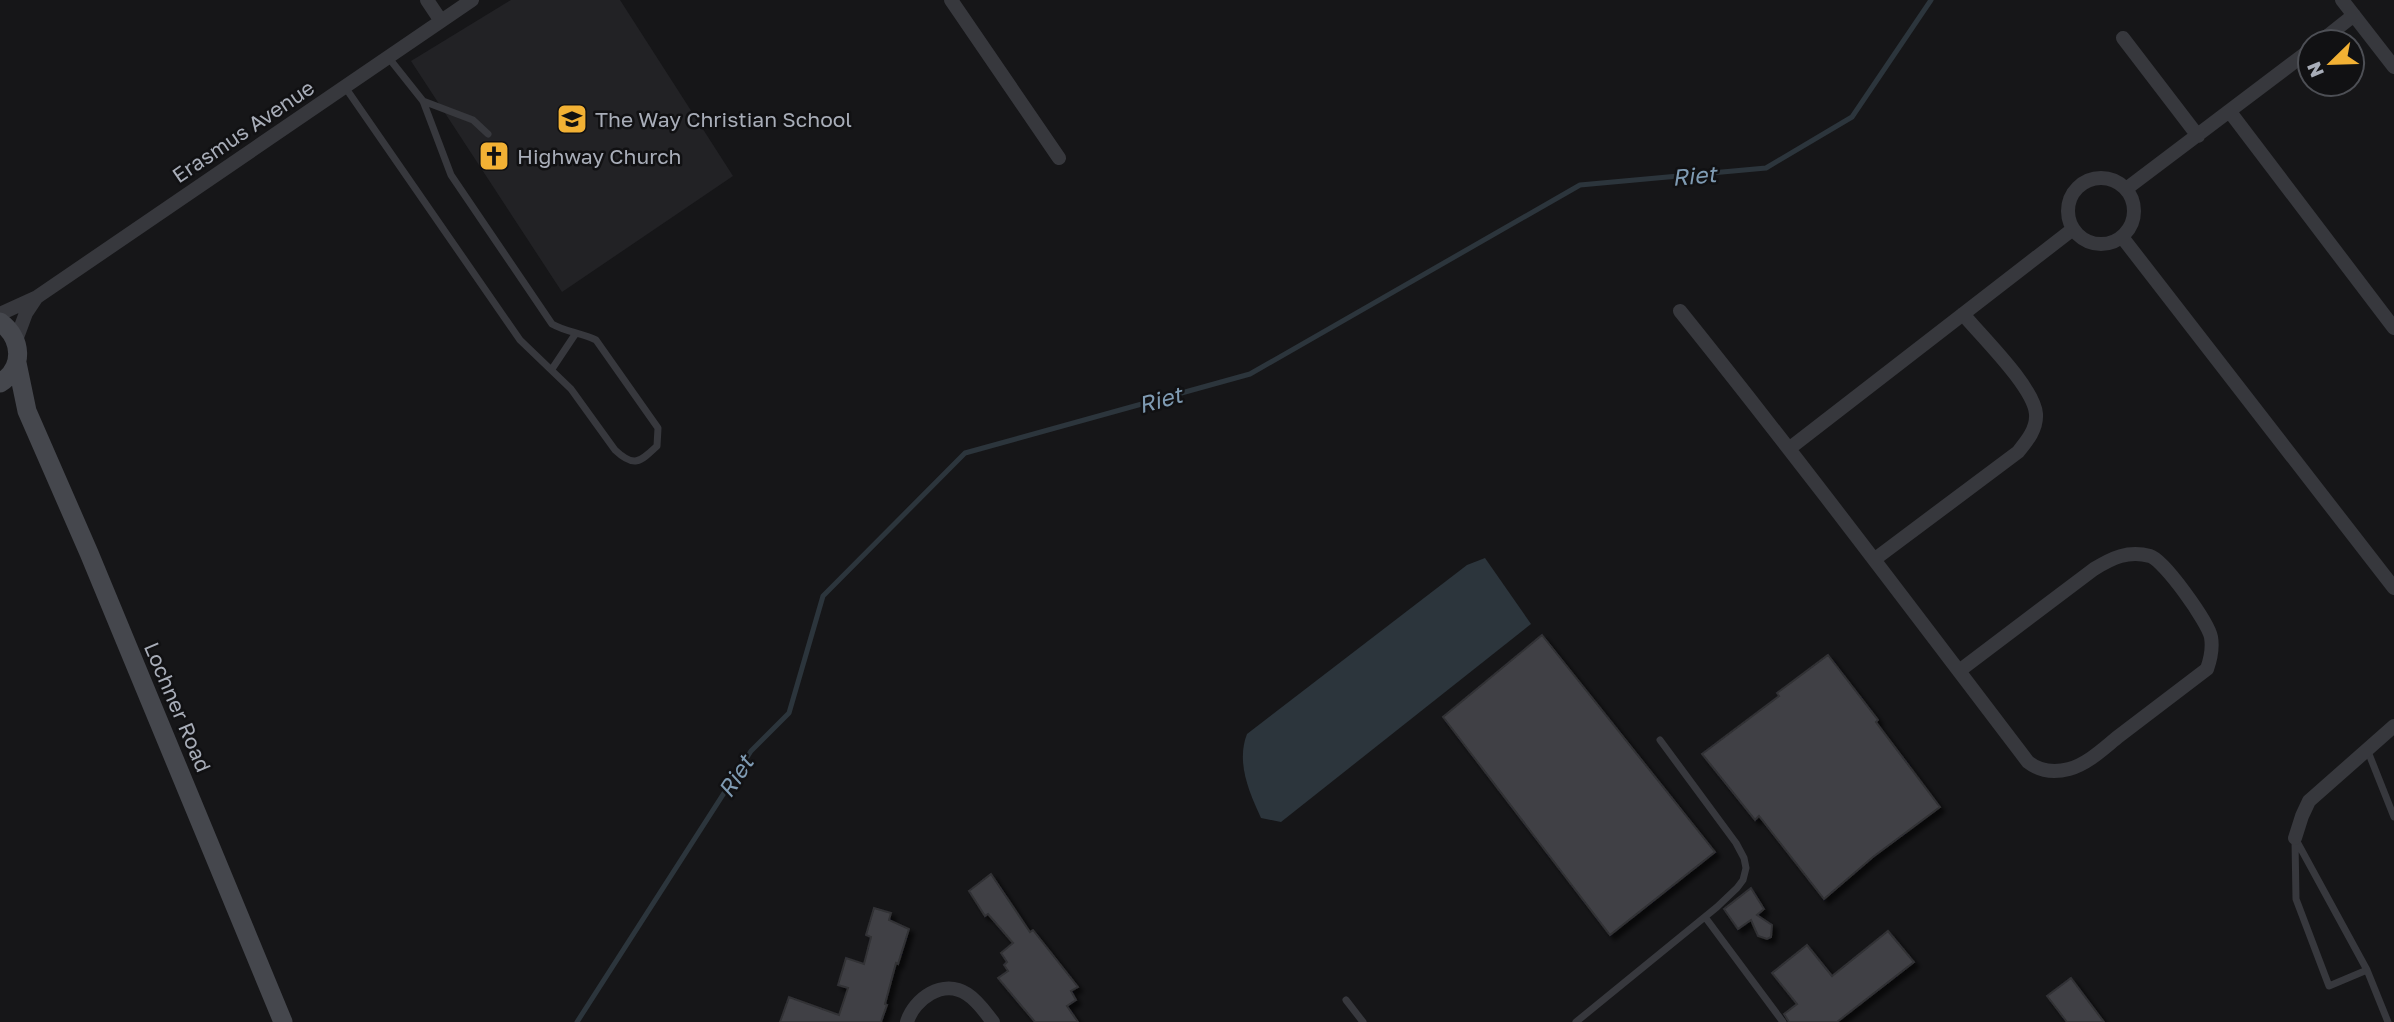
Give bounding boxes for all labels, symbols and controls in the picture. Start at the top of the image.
north arrow [2296,28,2366,98]
text: N [2301,59,2328,81]
street label: Erasmus Avenue [167,74,319,188]
school or university icon: The Way Christian School [555,102,589,136]
place label: The Way Christian School [595,106,852,132]
church icon: Highway Church [477,139,511,173]
place label: Highway Church [517,143,682,169]
water label: Riet [1671,159,1719,191]
water label: Riet [1135,379,1187,418]
street label: Lochner Road [139,638,217,776]
water label: Riet [711,748,760,802]

